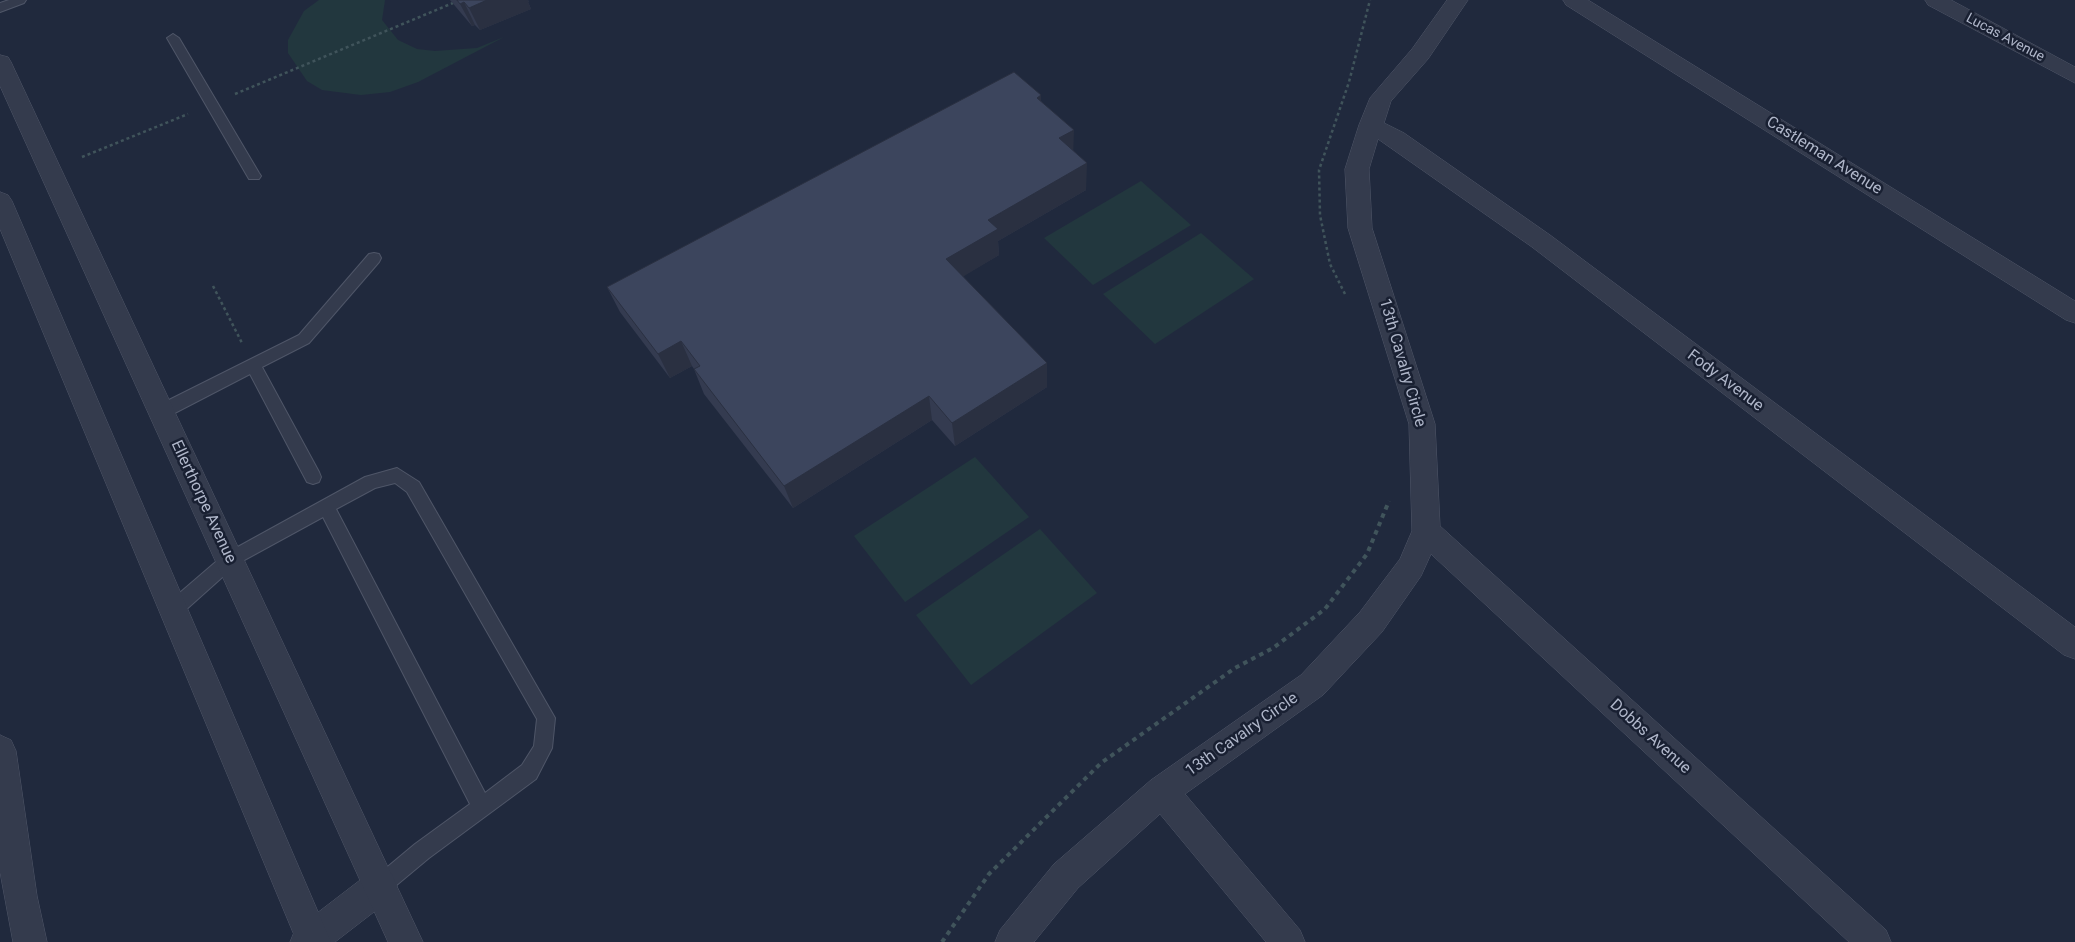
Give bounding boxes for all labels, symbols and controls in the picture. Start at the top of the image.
street label: Lucas Avenue [1963,10,2047,66]
street label: Castleman Avenue [1763,113,1885,199]
street label: 13th Cavalry Circle [1374,297,1430,429]
street label: Fody Avenue [1683,346,1767,416]
street label: Ellerthorpe Avenue [166,437,240,567]
street label: 13th Cavalry Circle [1182,689,1302,781]
street label: Dobbs Avenue [1606,696,1694,778]

